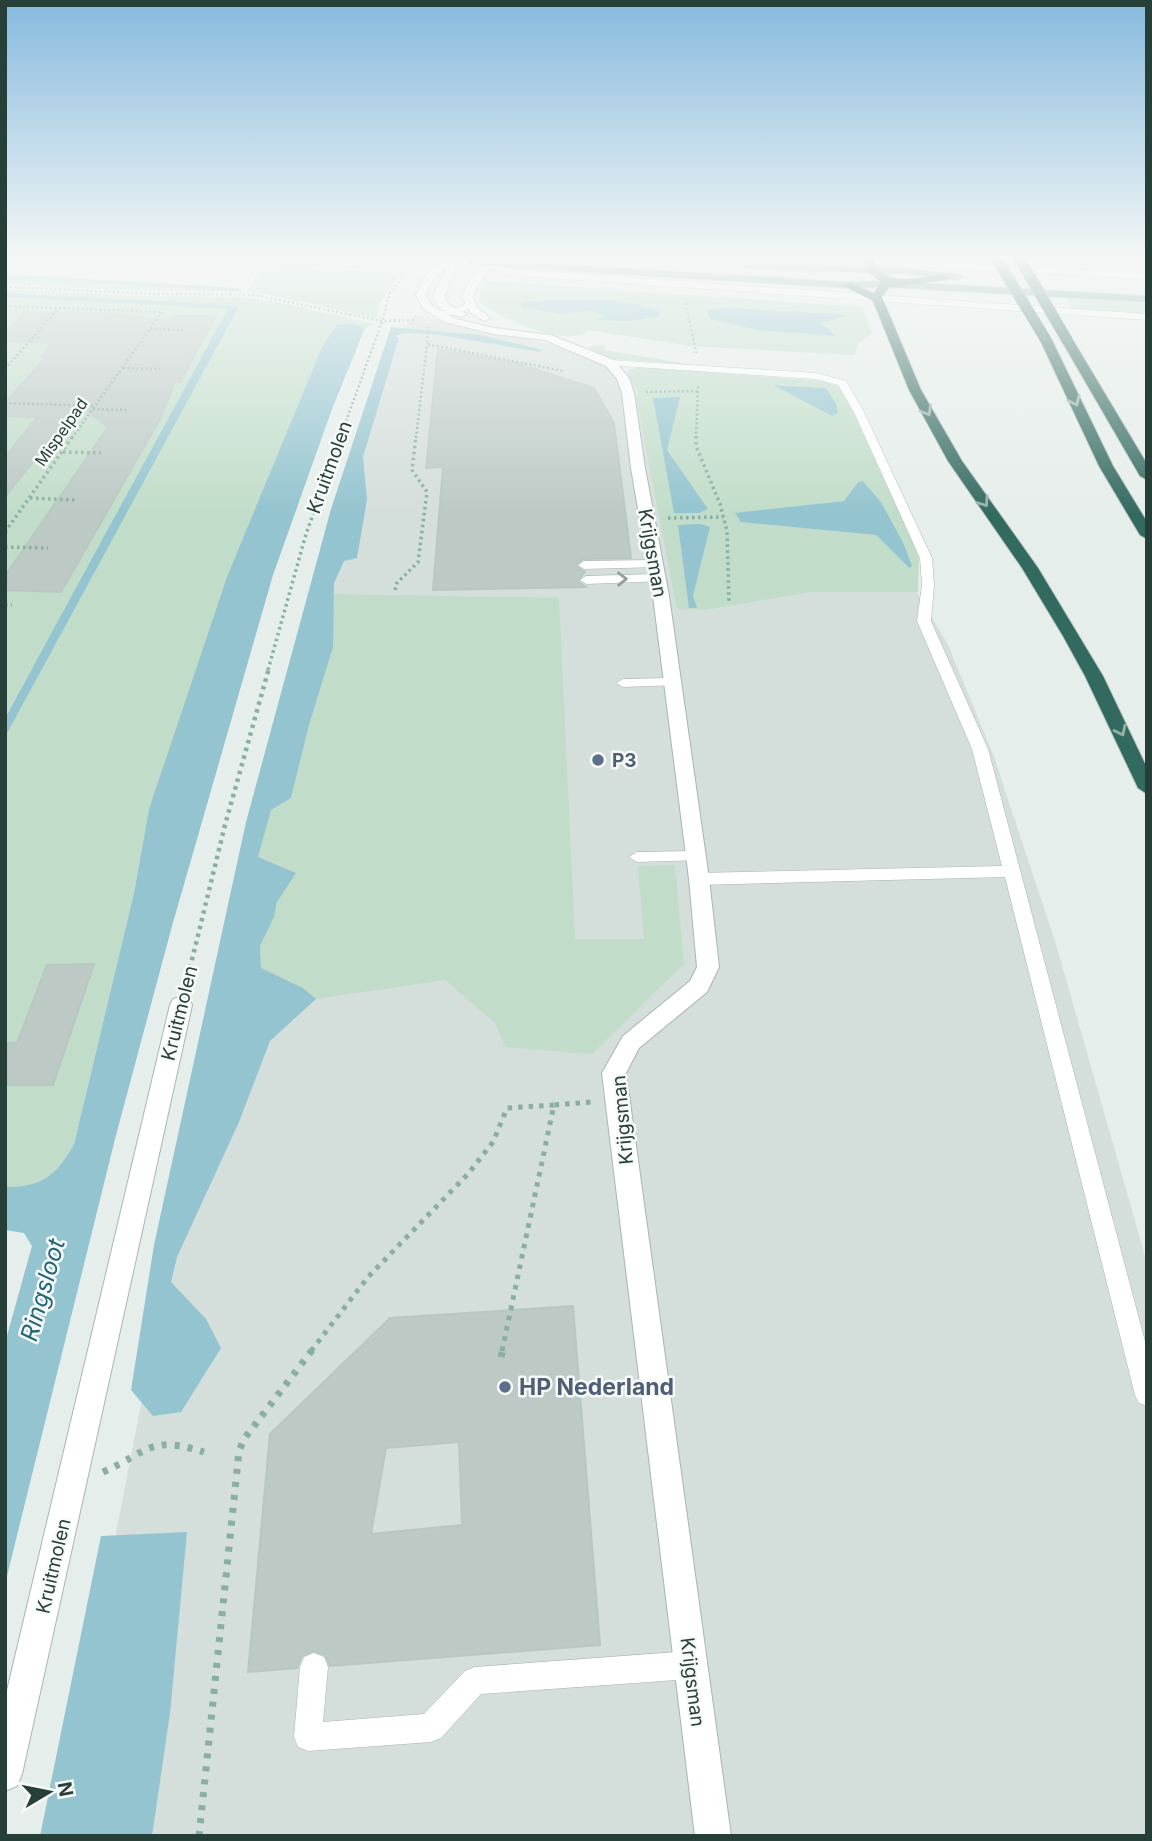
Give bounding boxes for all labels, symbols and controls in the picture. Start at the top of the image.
street label: Mispelpad [30,394,92,470]
one-way arrow [1067,394,1081,406]
one-way arrow [919,403,932,416]
street label: Kruitmolen [302,418,357,517]
one-way arrow [976,494,988,507]
street label: Krijgsman [633,507,672,599]
one-way arrow [617,571,627,587]
one-way arrow [1113,724,1127,736]
place label: P3 [612,749,637,772]
marker: P3 [590,752,606,768]
street label: Kruitmolen [157,963,202,1063]
street label: Krijgsman [607,1074,638,1166]
water label: Ringsloot [14,1234,71,1344]
place label: HP Nederland [519,1373,674,1401]
marker: HP Nederland [497,1379,513,1395]
street label: Kruitmolen [31,1516,76,1616]
street label: Krijgsman [676,1636,709,1728]
north arrow [14,1757,84,1827]
text: N [53,1780,78,1798]

